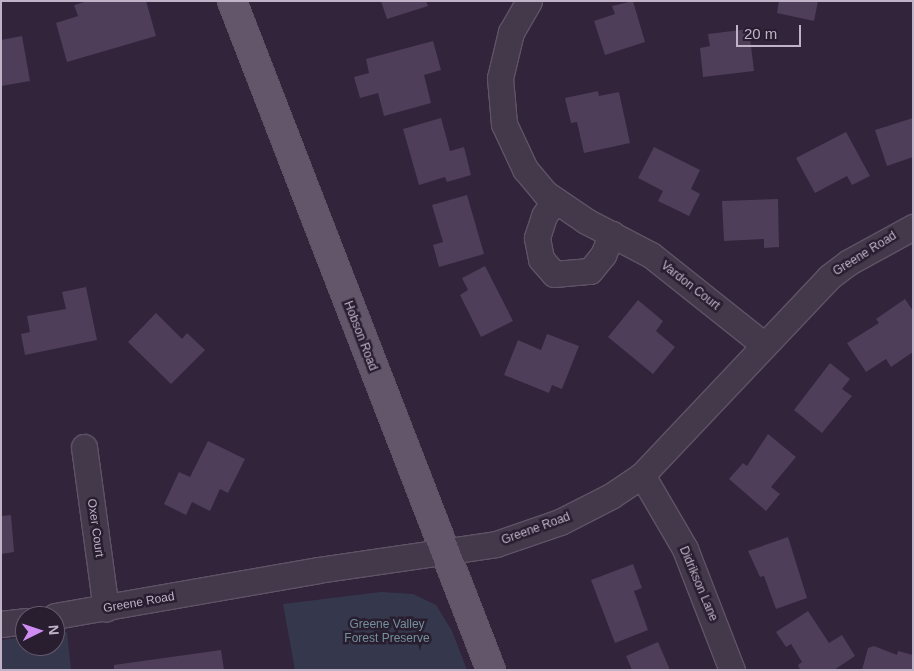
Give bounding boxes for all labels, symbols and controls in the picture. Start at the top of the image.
scale bar [739,15,804,47]
text: 20 m [744,25,777,42]
street label: Greene Road [831,229,899,279]
street label: Vardon Court [658,259,722,313]
street label: Hobson Road [340,299,380,373]
street label: Oxer Court [84,498,106,558]
street label: Greene Road [500,510,572,548]
street label: Didrikson Lane [676,544,720,624]
street label: Greene Road [102,590,176,616]
north arrow [15,606,65,656]
park label: Greene Valley Forest Preserve [344,618,430,646]
text: N [46,624,62,636]

